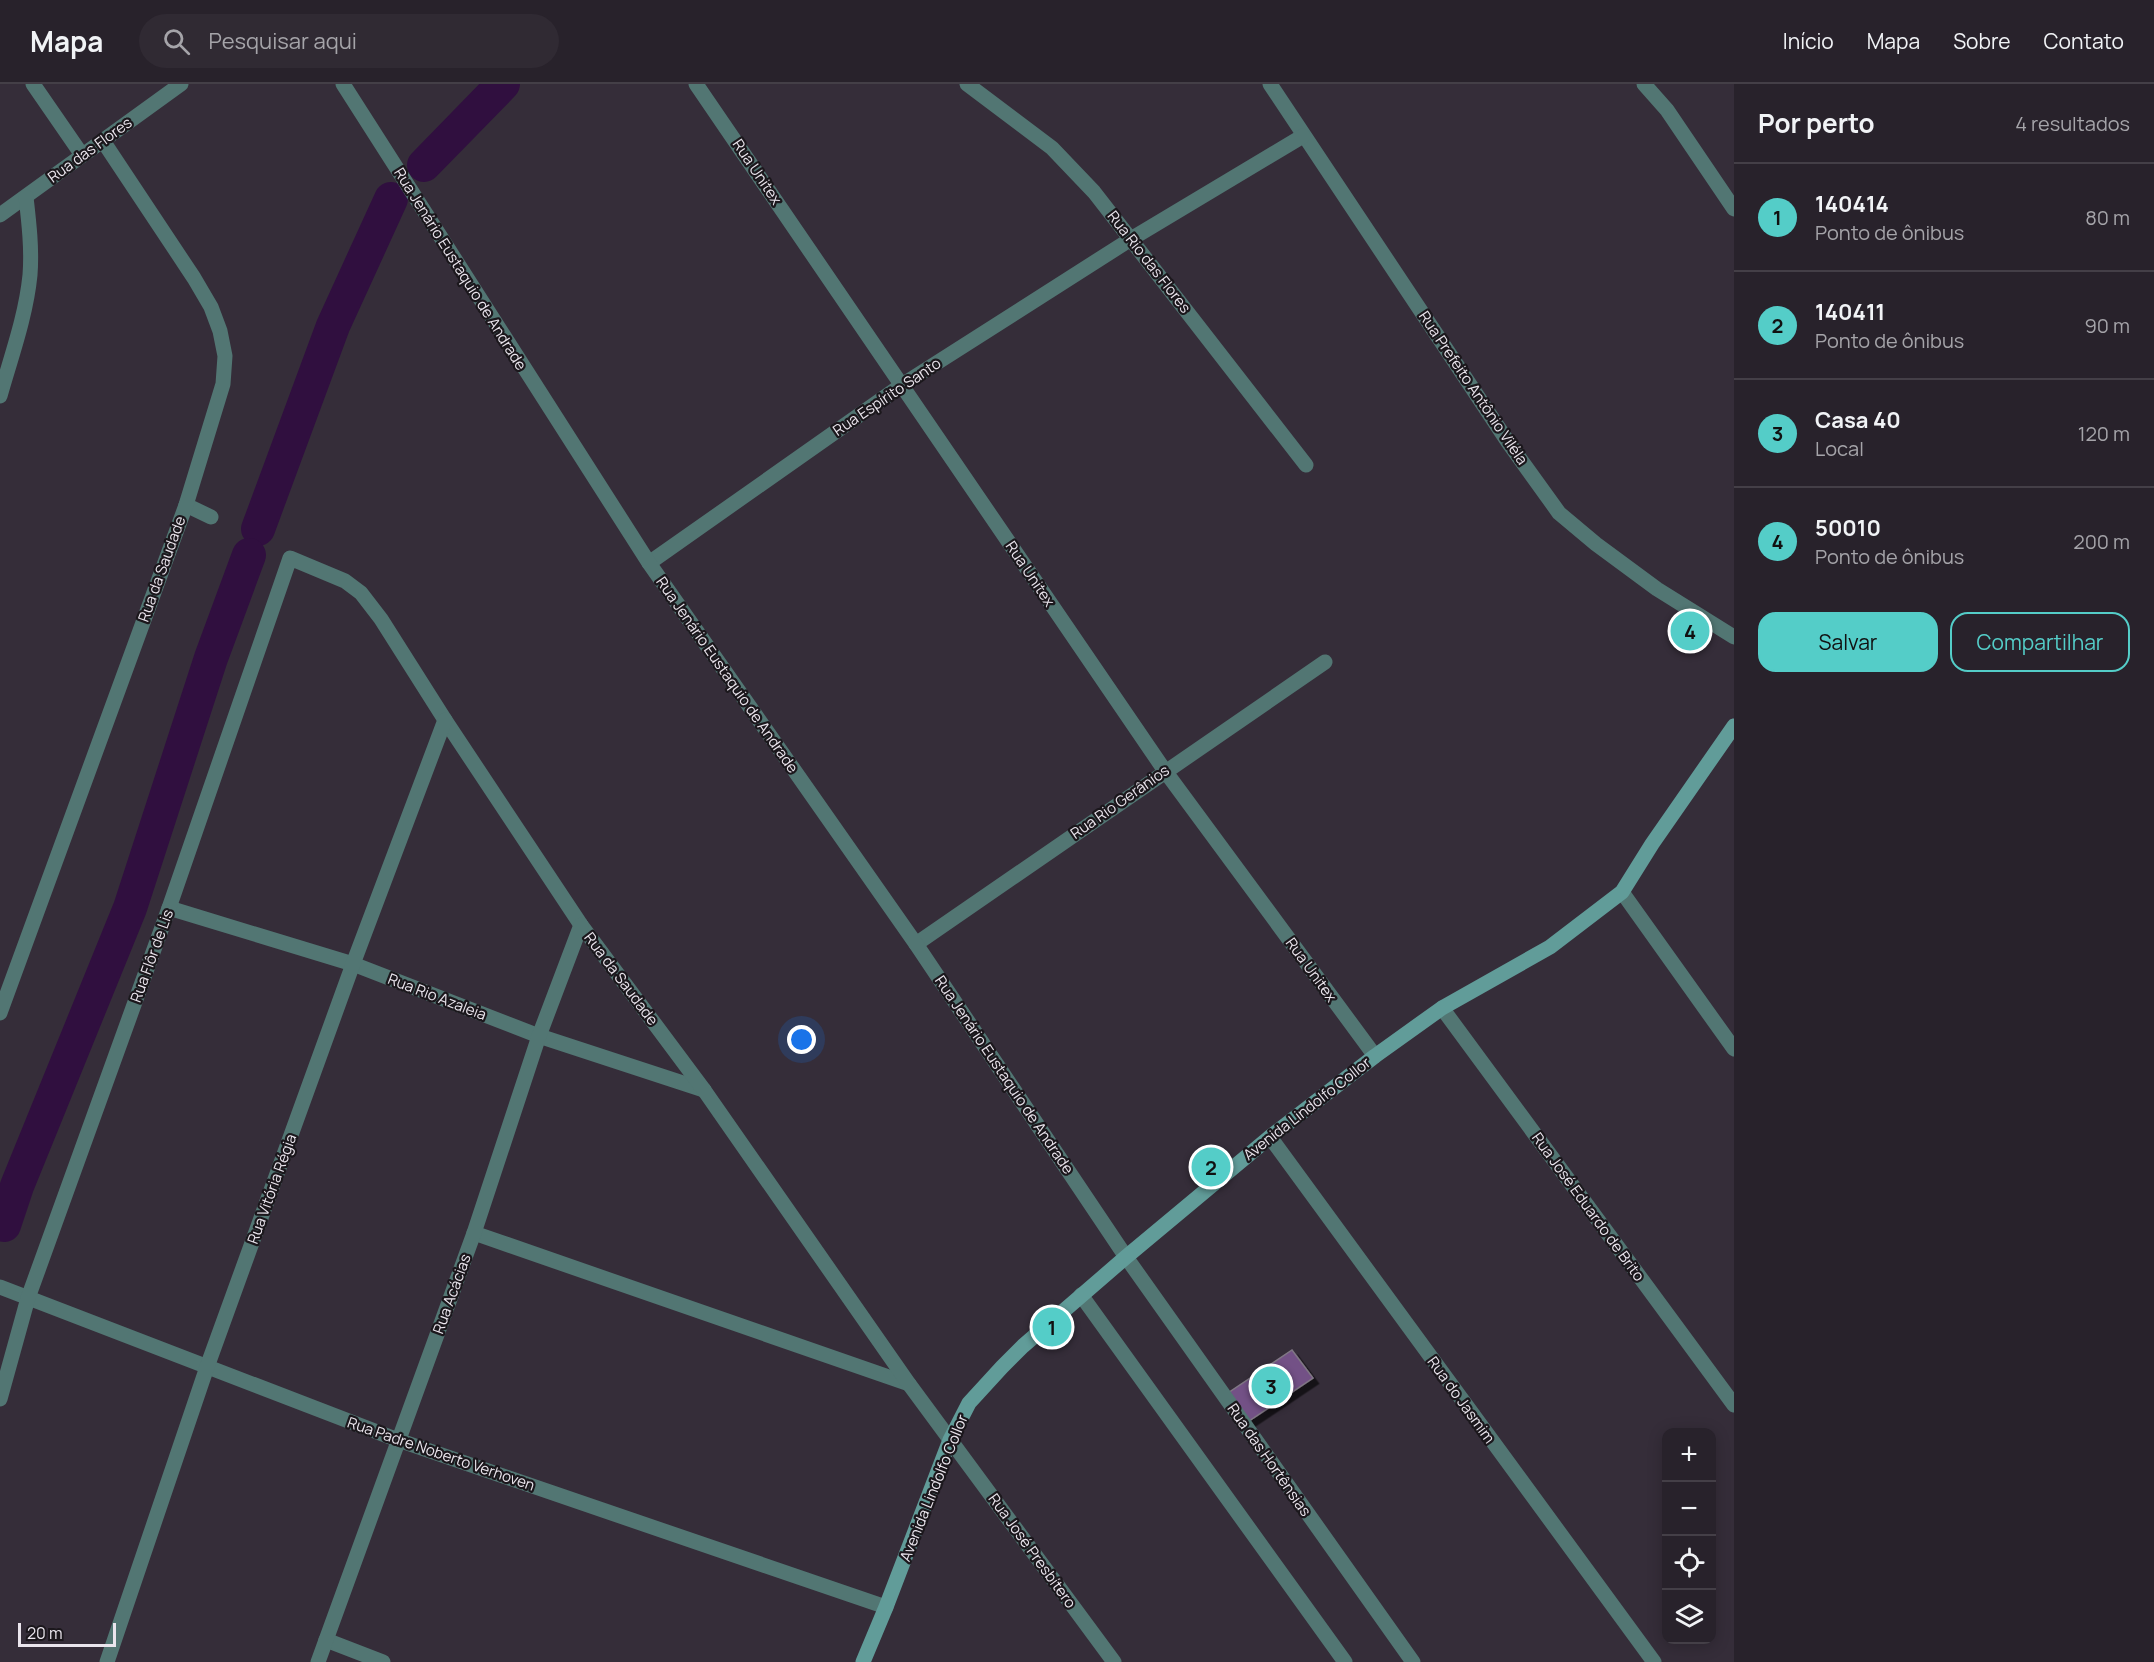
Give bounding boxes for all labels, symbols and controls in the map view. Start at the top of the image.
search box [139,14,559,68]
text: Mapa [30,22,103,60]
icon: search [160,25,193,58]
text: Pesquisar aqui [208,26,357,56]
text: Início [1783,27,1834,55]
text: Mapa [1867,27,1920,55]
text: Sobre [1953,27,2011,55]
text: Contato [2044,27,2124,55]
text: Por perto [1758,105,1875,141]
text: 4 resultados [2015,110,2130,137]
street label: Rua das Flores [43,112,136,187]
street label: Rua Unitex [728,135,787,209]
street label: Rua Jenário Eustaquio de Andrade [389,163,532,374]
text: 140414 [1815,189,1889,219]
text: 1 [1773,204,1782,231]
text: 80 m [2085,204,2130,231]
street label: Rua Rio das Flores [1103,206,1196,317]
text: Ponto de ônibus [1815,219,1964,246]
text: 140411 [1815,297,1885,327]
street label: Rua Prefeito Antônio Viléla [1414,307,1533,469]
text: 2 [1772,312,1783,339]
text: 90 m [2084,312,2130,339]
text: Ponto de ônibus [1815,327,1964,354]
street label: Rua Espírito Santo [829,353,945,441]
text: Casa 40 [1815,405,1901,435]
text: 3 [1772,420,1783,447]
text: 120 m [2078,420,2130,447]
text: Local [1815,435,1864,462]
street label: Rua da Saudade [133,513,191,625]
text: 50010 [1815,513,1881,543]
text: 4 [1771,528,1784,555]
text: 200 m [2073,528,2130,555]
street label: Rua Unitex [1001,537,1060,611]
text: Ponto de ônibus [1815,543,1964,570]
street label: Rua Jenário Eustaquio de Andrade [651,572,804,777]
pin: 4 [1670,608,1710,654]
button: Salvar [1758,612,1938,672]
button: Compartilhar [1950,612,2130,672]
street label: Rua Rio Gerânios [1066,760,1174,844]
street label: Rua Flôr de Lis [125,906,178,1005]
street label: Rua da Saudade [580,928,663,1030]
street label: Rua Unitex [1281,933,1342,1006]
street label: Rua Rio Azaleia [385,968,489,1025]
street label: Rua Jenário Eustaquio de Andrade [930,971,1079,1178]
your location [787,1025,816,1054]
street label: Avenida Lindolfo Collor [1239,1052,1375,1165]
street label: Rua José Eduardo de Brito [1527,1128,1650,1285]
street label: Rua Vitória Régia [242,1131,301,1247]
pin: 2 [1192,1144,1230,1190]
street label: Rua Acácias [427,1251,476,1337]
pin: 1 [1032,1304,1072,1350]
street label: Rua do Jasmim [1423,1352,1500,1447]
pin: 3 [1252,1364,1290,1408]
street label: Rua das Hortênsias [1223,1399,1316,1520]
street label: Avenida Lindolfo Collor [894,1411,973,1564]
street label: Rua Padre Noberto Verhoven [345,1412,538,1496]
map controls [1662,1428,1716,1644]
button: + [1662,1428,1716,1482]
button: − [1662,1482,1716,1536]
street label: Rua José Presbítero [984,1489,1081,1612]
button: locate [1662,1536,1716,1590]
button: layers [1662,1590,1716,1644]
scale bar [18,1620,116,1648]
text: 20 m [27,1622,63,1644]

